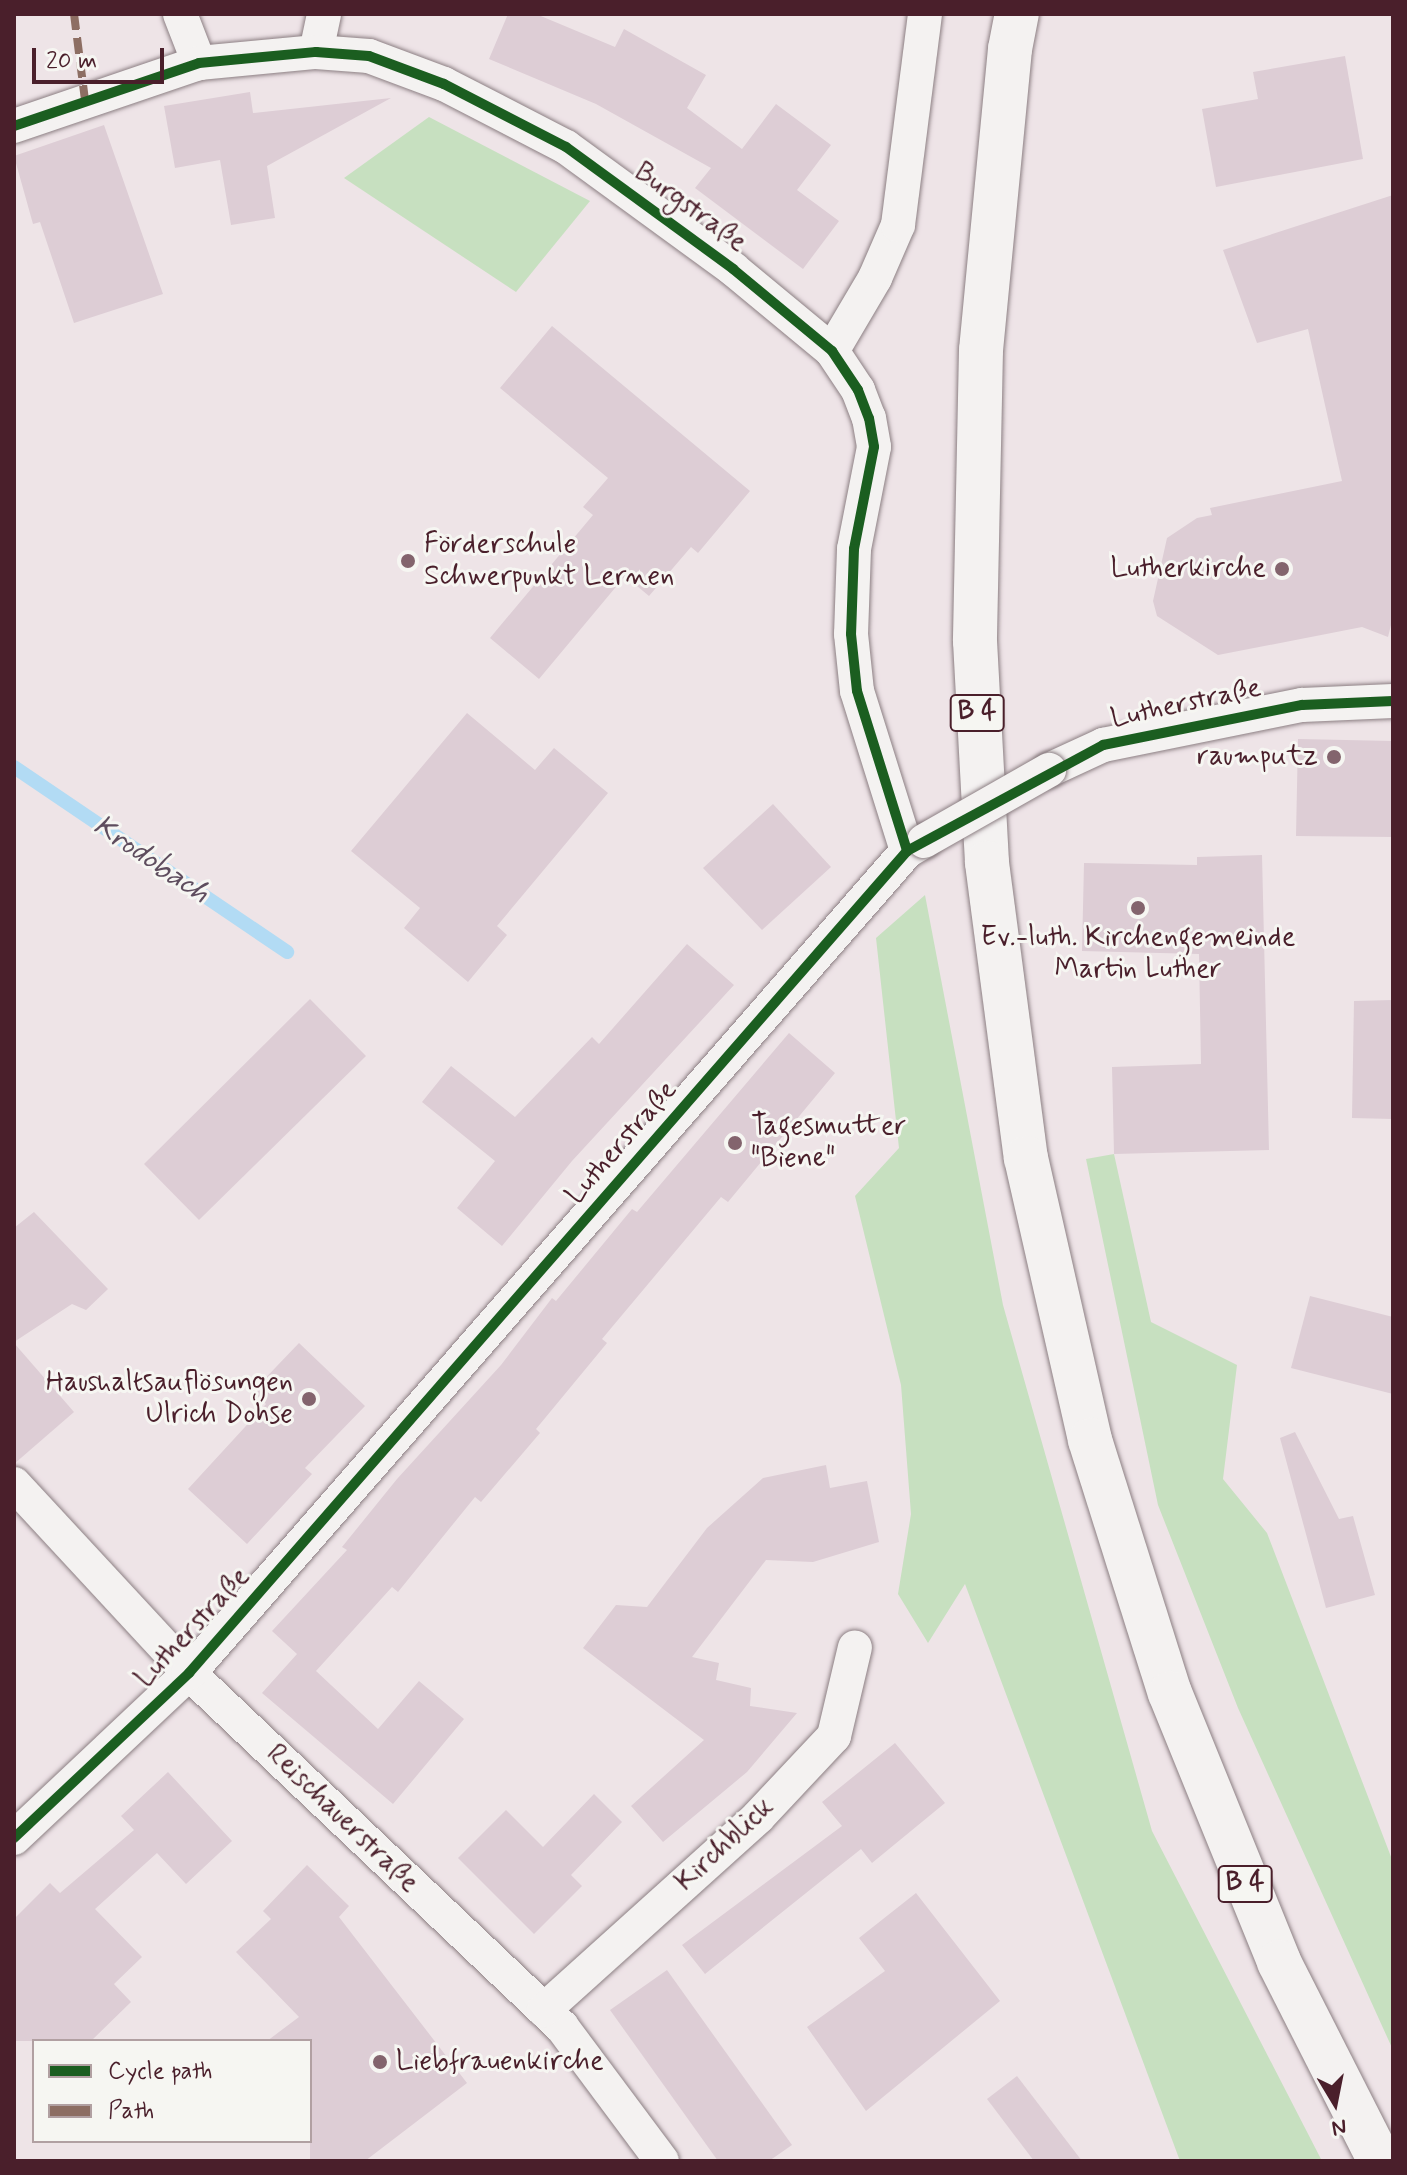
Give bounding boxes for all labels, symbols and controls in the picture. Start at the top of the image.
scale bar [36,32,168,82]
text: 20 m [46,46,97,77]
street label: Burgstraße [627,156,753,260]
place label: Förderschule Schwerpunkt Lernen [424,528,674,594]
marker: Förderschule Schwerpunkt Lernen [399,552,417,570]
place label: Lutherkirche [1111,552,1266,586]
marker: Lutherkirche [1273,560,1291,578]
street label: Lutherstraße [1108,672,1264,736]
road number: B 4 [949,691,1005,735]
place label: raumputz [1197,740,1318,774]
marker: raumputz [1325,748,1343,766]
water label: Krodobach [86,808,216,912]
marker: Ev.-luth. Kirchengemeinde Martin Luther [1129,899,1147,917]
place label: Ev.-luth. Kirchengemeinde Martin Luther [981,921,1295,987]
street label: Lutherstraße [559,1074,685,1212]
place label: Tagesmutter "Biene" [751,1110,906,1176]
marker: Tagesmutter "Biene" [726,1134,744,1152]
place label: Haushaltsauflösungen Ulrich Dohse [46,1366,293,1432]
marker: Haushaltsauflösungen Ulrich Dohse [300,1390,318,1408]
street label: Lutherstraße [129,1561,257,1695]
street label: Reischauerstraße [259,1738,425,1900]
street label: Kirchblick [669,1791,781,1899]
road number: B 4 [1217,1862,1273,1906]
legend [32,2039,312,2143]
place label: Liebfrauenkirche [396,2045,604,2079]
marker: Liebfrauenkirche [371,2053,389,2071]
text: Cycle path [108,2056,213,2087]
north arrow [1295,2063,1375,2143]
text: Path [108,2096,154,2127]
text: N [1330,2112,1349,2142]

